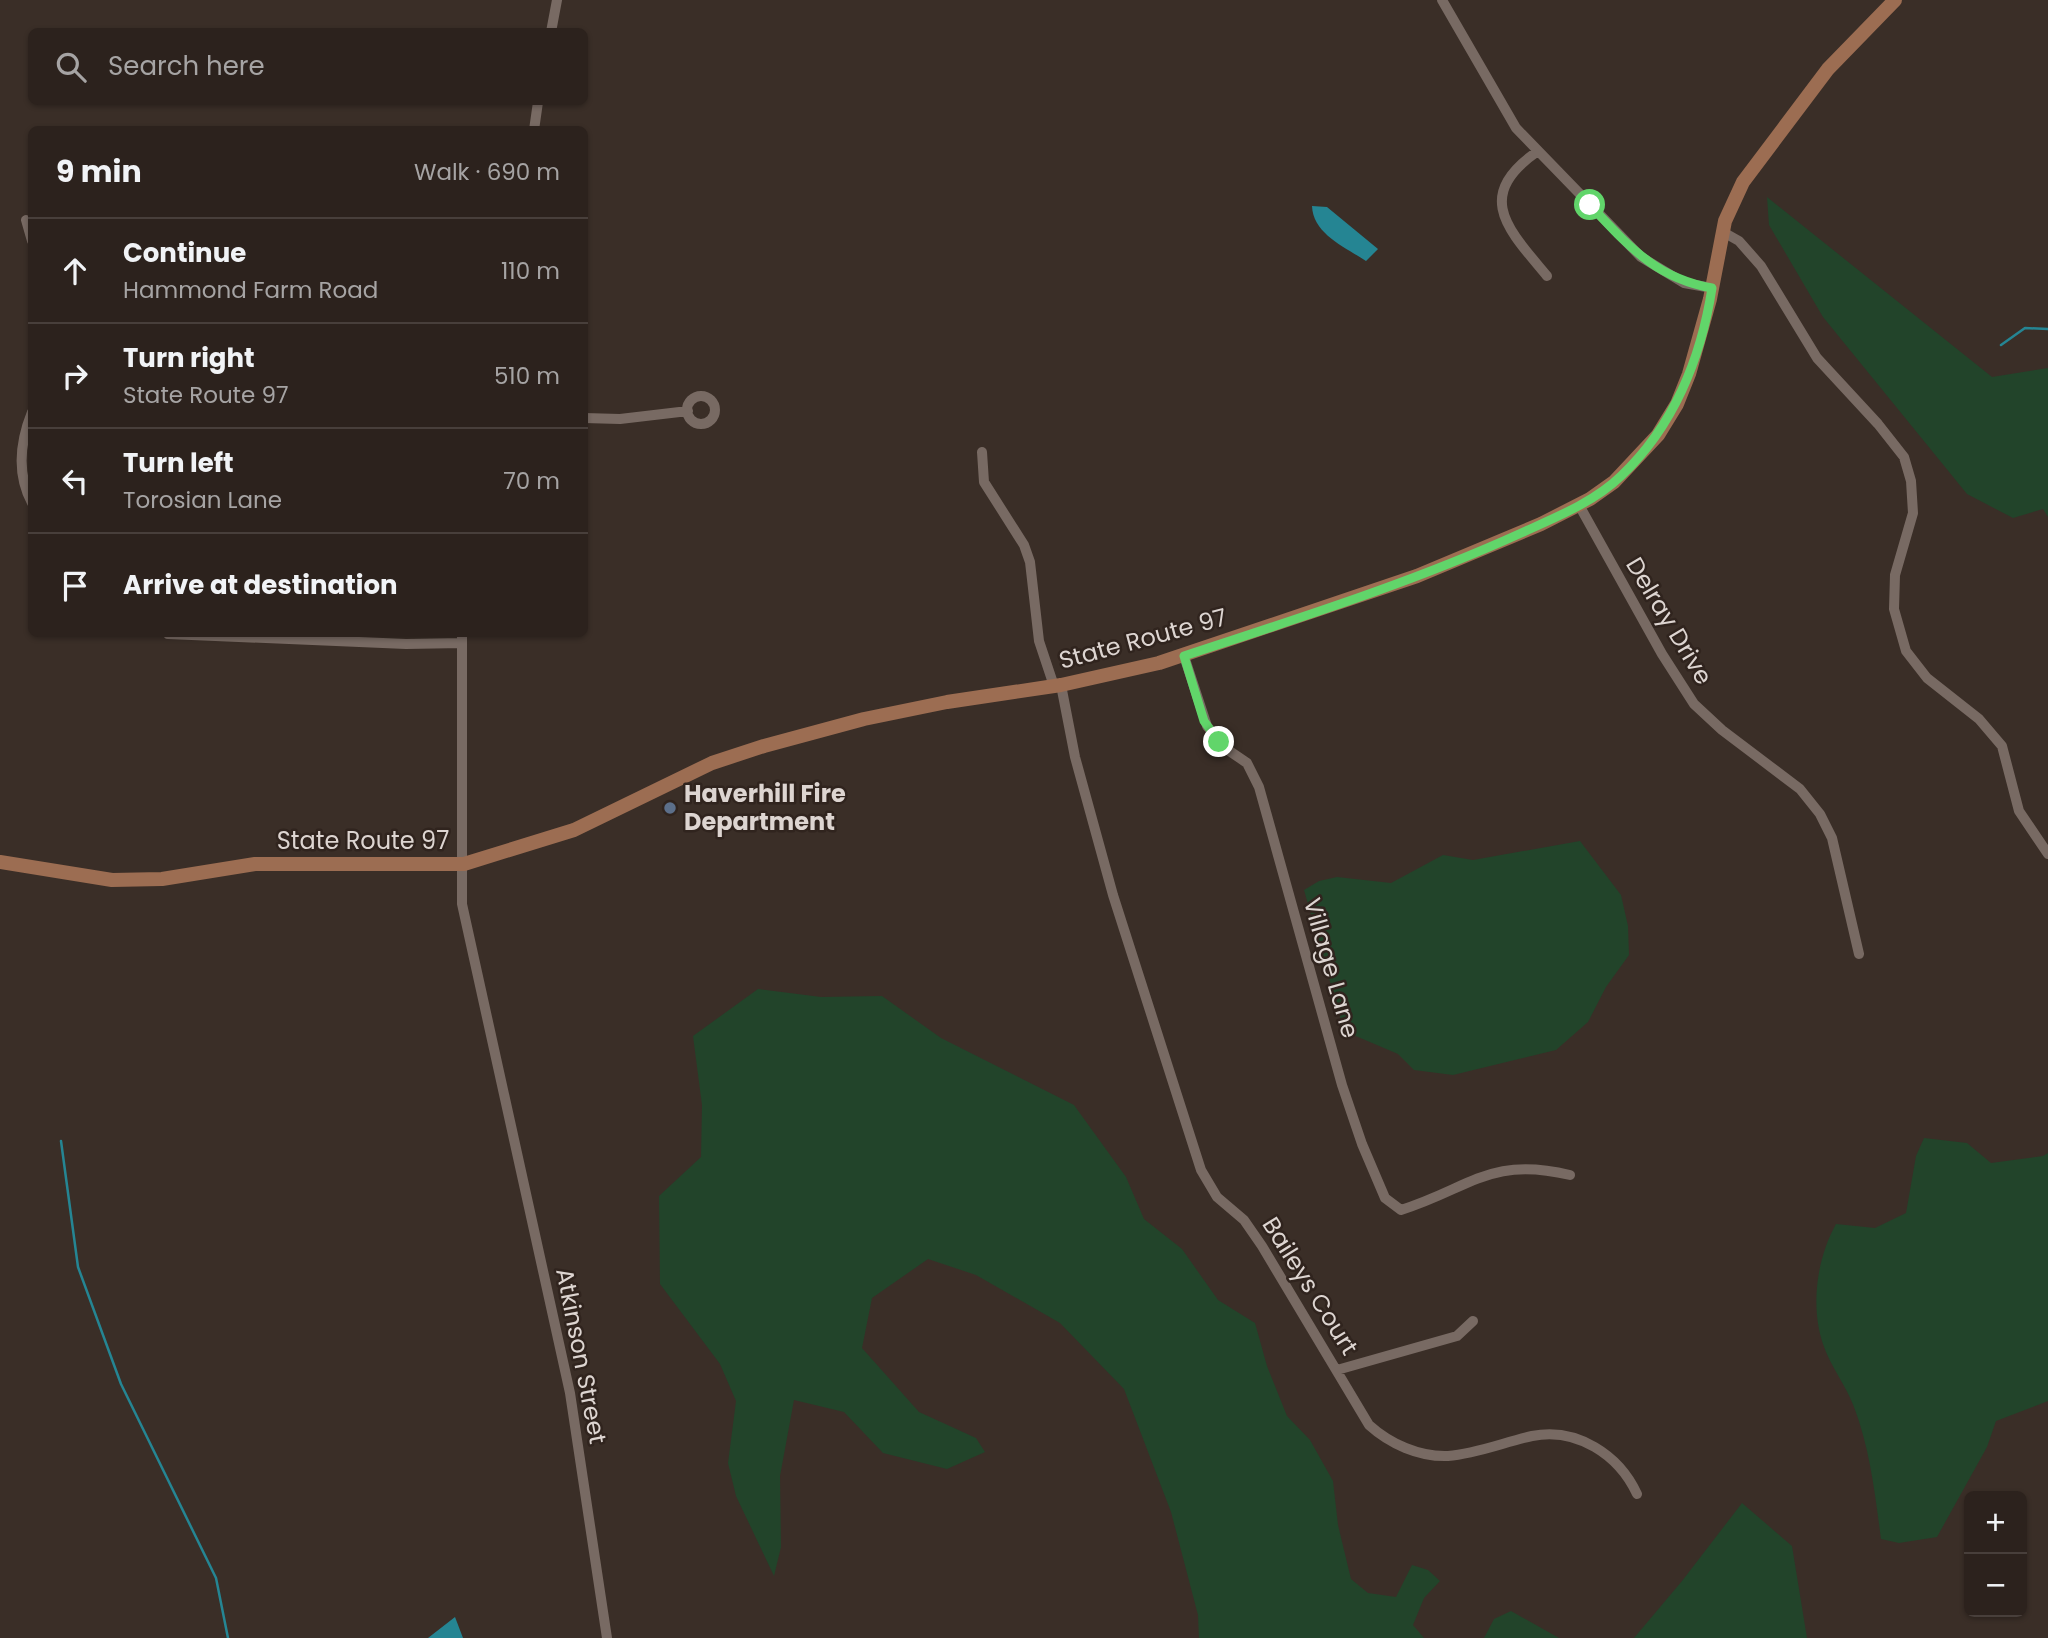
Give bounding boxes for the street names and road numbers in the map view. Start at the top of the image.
street label: Delray Drive [1618,551,1720,691]
street label: State Route 97 [1055,600,1231,677]
street label: State Route 97 [277,824,449,857]
street label: Village Lane [1296,894,1367,1042]
street label: Baileys Court [1255,1210,1366,1361]
street label: Atkinson Street [548,1265,615,1447]

